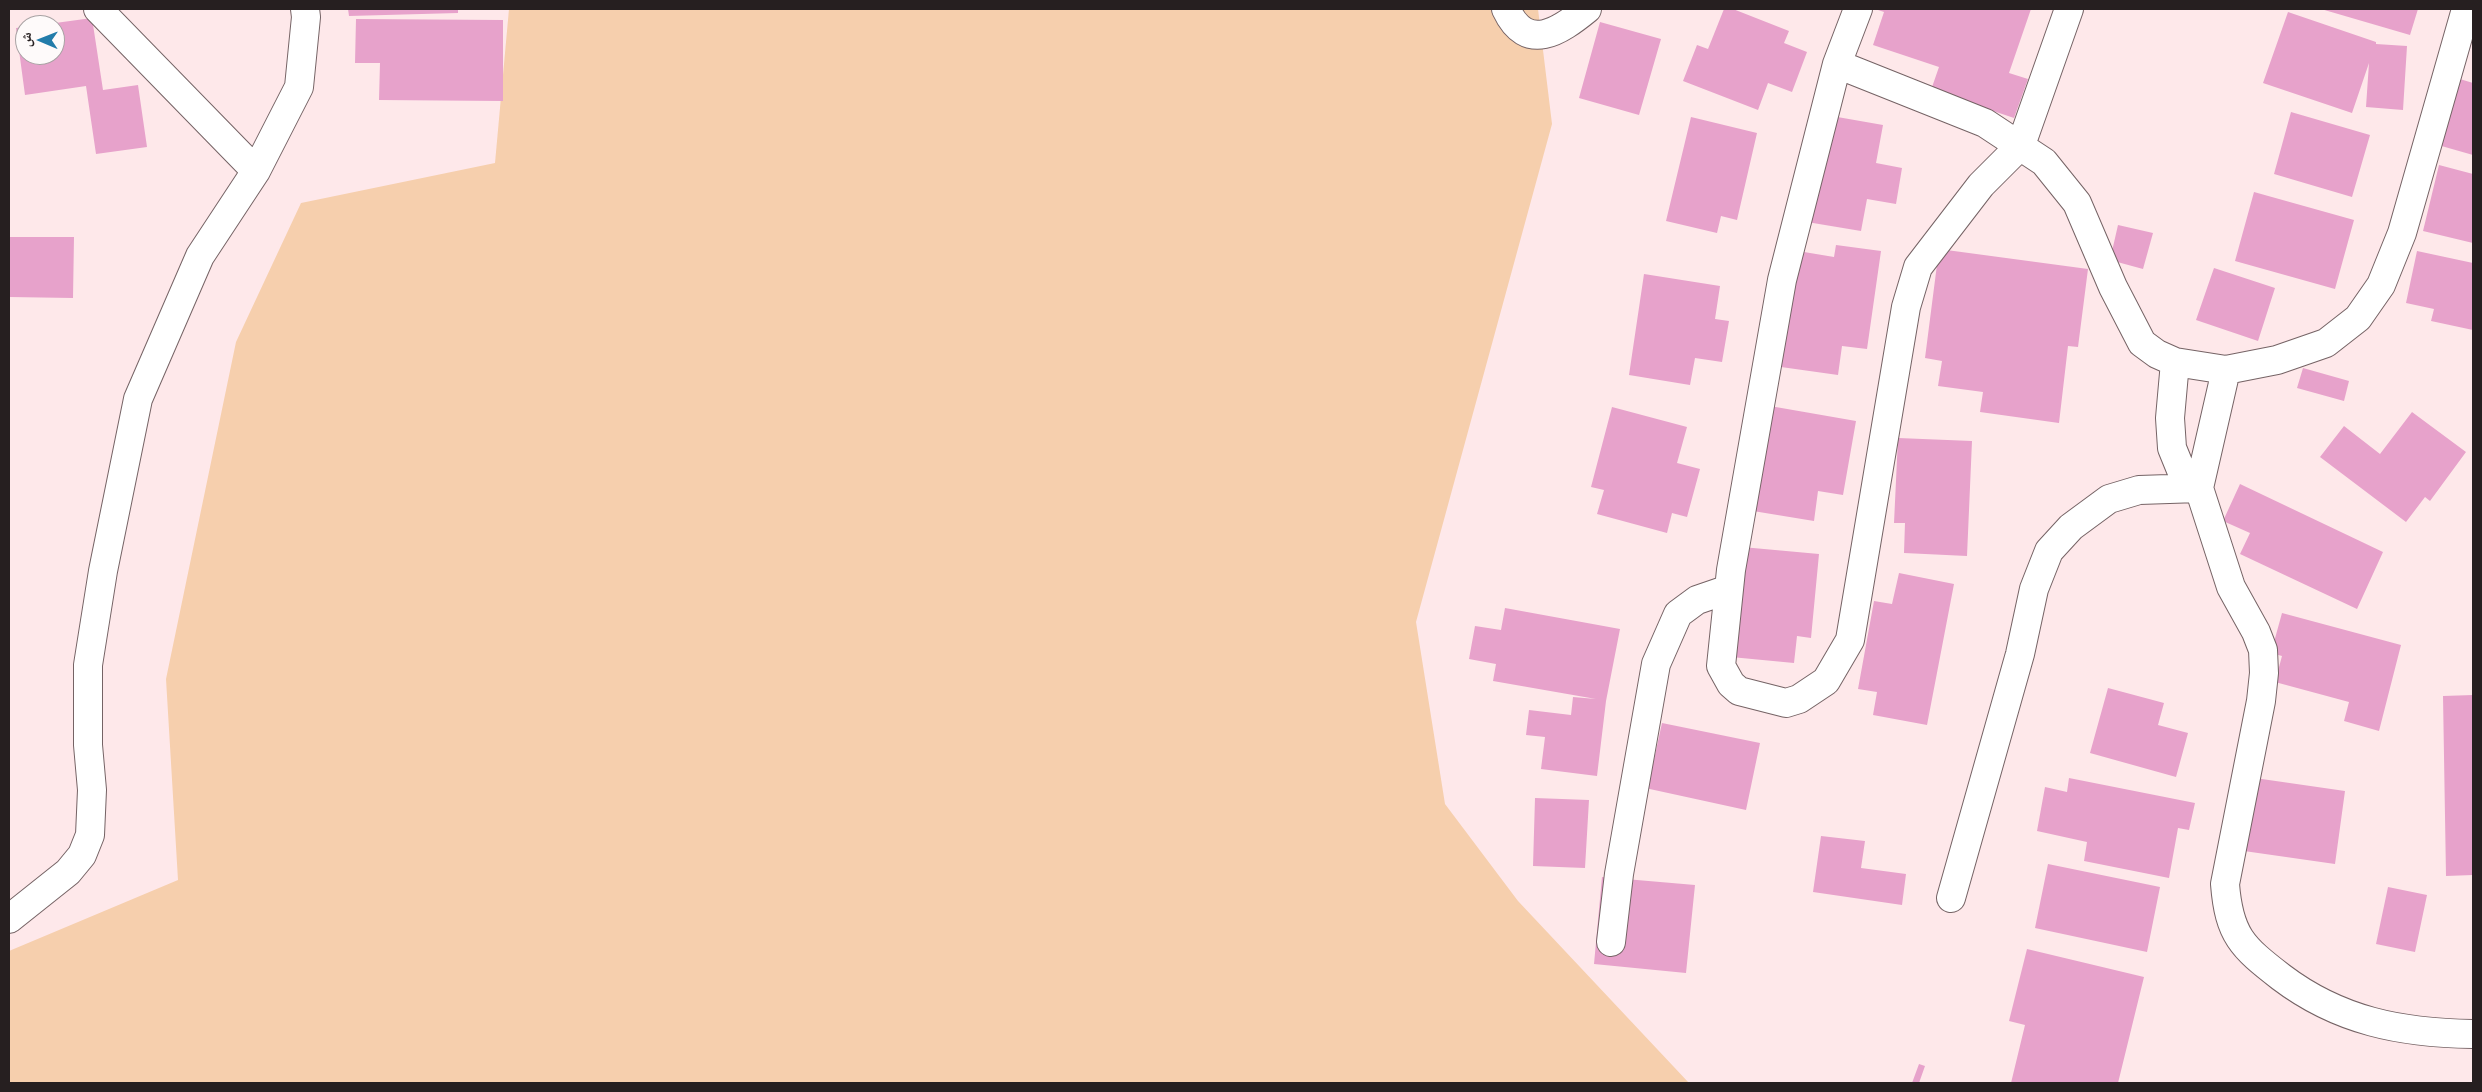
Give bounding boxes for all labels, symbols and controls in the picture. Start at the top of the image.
north arrow [15,15,65,65]
text: ش [18,32,34,47]

